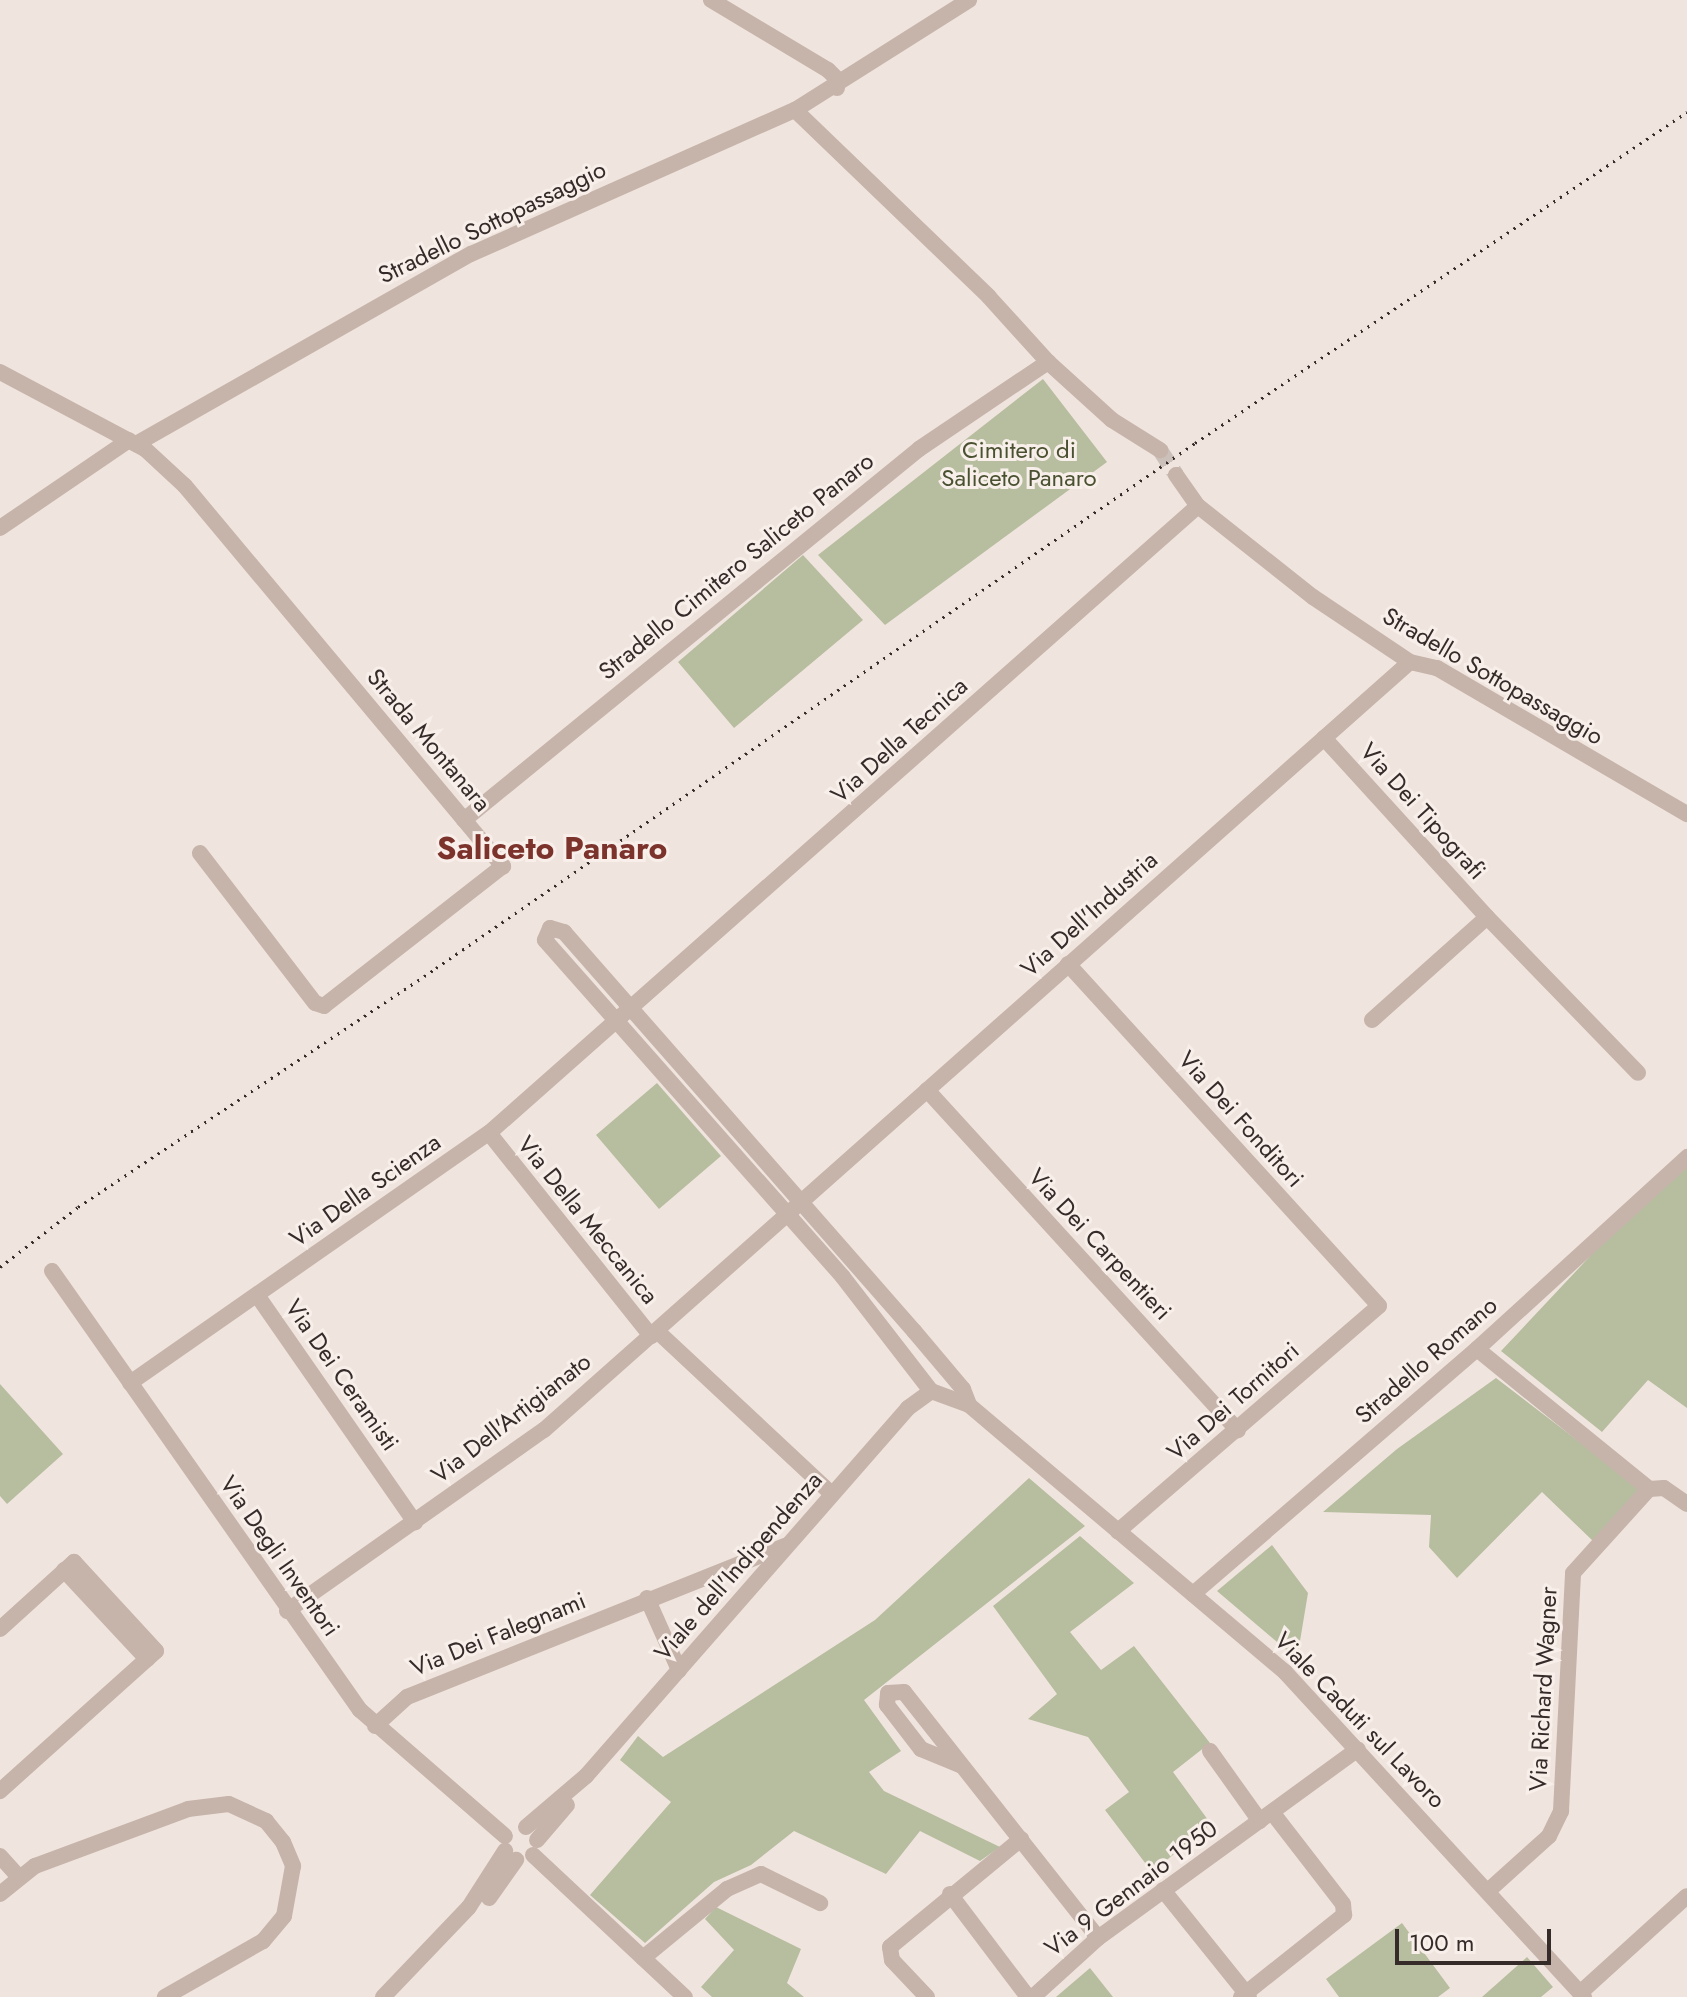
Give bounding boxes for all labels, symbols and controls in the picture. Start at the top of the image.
street label: Stradello Sottopassaggio [373,154,611,290]
park label: Cimitero di Saliceto Panaro [941,436,1097,492]
street label: Stradello Cimitero Saliceto Panaro [593,446,879,686]
street label: Stradello Sottopassaggio [1378,601,1608,751]
street label: Strada Montanara [361,663,497,817]
street label: Via Della Tecnica [825,671,973,809]
street label: Via Dei Tipografi [1354,737,1492,885]
district label: Saliceto Panaro [437,829,667,867]
street label: Via Dell'Industria [1015,845,1163,983]
street label: Via Dei Fonditori [1172,1045,1310,1193]
street label: Via Della Scienza [284,1127,446,1253]
street label: Via Della Meccanica [512,1130,664,1310]
street label: Via Dei Carpentieri [1022,1162,1178,1326]
street label: Stradello Romano [1349,1291,1503,1429]
street label: Via Dei Ceramisti [279,1294,405,1456]
street label: Via Dei Tornitori [1161,1336,1305,1466]
street label: Via Dell'Artigianato [426,1347,596,1489]
street label: Viale dell'Indipendenza [648,1466,828,1666]
street label: Via Degli Inventori [214,1470,346,1642]
street label: Via Dei Falegnami [406,1586,590,1682]
street label: Via Richard Wagner [1523,1586,1563,1792]
street label: Viale Caduti sul Lavoro [1268,1626,1452,1814]
street label: Via 9 Gennaio 1950 [1039,1814,1223,1962]
scale bar [1399,1913,1555,1963]
text: 100 m [1409,1925,1475,1960]

